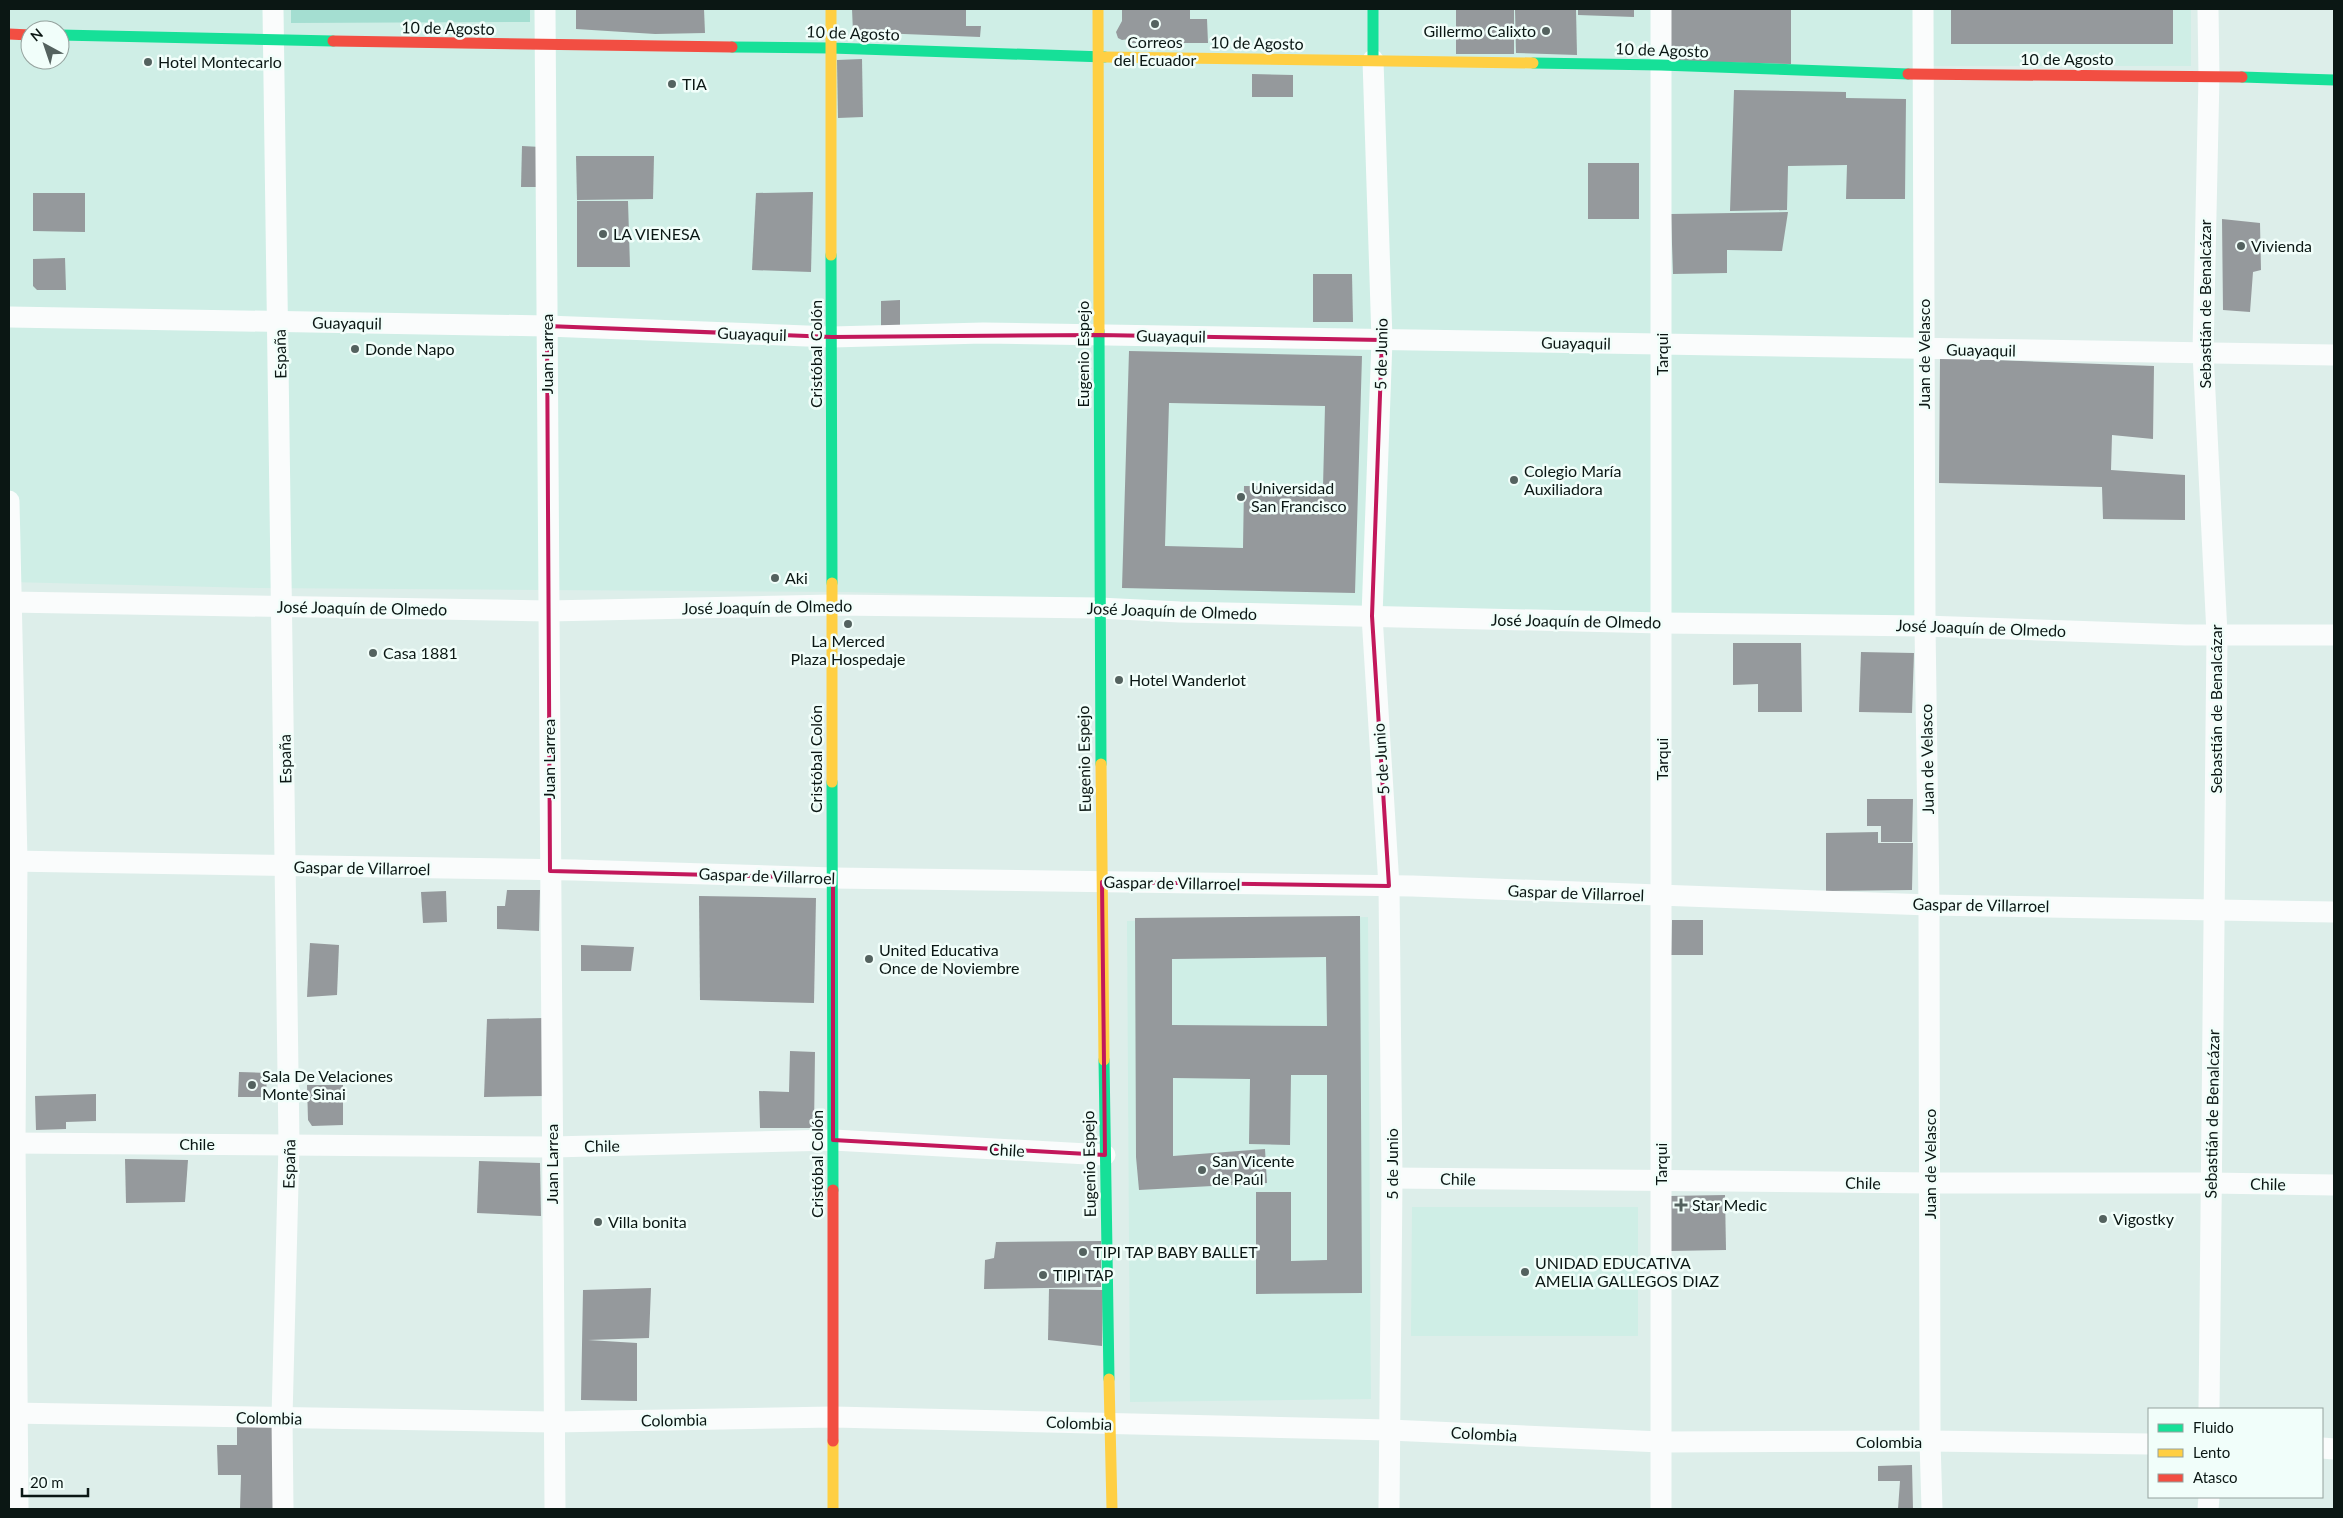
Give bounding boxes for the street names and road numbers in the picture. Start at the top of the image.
street label: 10 de Agosto [401,17,495,38]
street label: 10 de Agosto [806,21,900,44]
street label: 10 de Agosto [1210,32,1304,53]
street label: 10 de Agosto [1615,38,1709,61]
street label: 10 de Agosto [2020,49,2114,68]
street label: Sebastián de Benalcázar [2195,219,2214,389]
street label: Juan de Velasco [1914,299,1933,409]
street label: Cristóbal Colón [806,300,825,408]
street label: Eugenio Espejo [1073,301,1092,407]
street label: Guayaquil [312,312,382,333]
street label: Juan Larrea [537,314,556,394]
street label: 5 de Junio [1370,318,1391,390]
street label: Guayaquil [717,323,787,344]
street label: Guayaquil [1136,325,1206,346]
street label: España [270,329,289,379]
street label: Guayaquil [1541,332,1611,353]
street label: Tarqui [1652,333,1671,375]
street label: Guayaquil [1946,339,2016,360]
street label: José Joaquín de Olmedo [682,596,852,617]
street label: José Joaquín de Olmedo [277,597,447,618]
street label: José Joaquín de Olmedo [1087,598,1257,623]
street label: José Joaquín de Olmedo [1491,610,1661,631]
street label: José Joaquín de Olmedo [1896,615,2066,640]
street label: Sebastián de Benalcázar [2206,624,2225,794]
street label: Juan de Velasco [1916,704,1937,815]
street label: Cristóbal Colón [806,705,825,813]
street label: Eugenio Espejo [1073,705,1094,813]
street label: Juan Larrea [539,719,558,799]
street label: 5 de Junio [1369,723,1392,795]
street label: España [275,734,294,784]
street label: Tarqui [1652,738,1671,780]
street label: Gaspar de Villarroel [293,857,431,878]
street label: Gaspar de Villarroel [698,864,836,887]
street label: Gaspar de Villarroel [1103,872,1241,893]
street label: Gaspar de Villarroel [1507,881,1645,904]
street label: Gaspar de Villarroel [1912,894,2050,915]
street label: Sebastián de Benalcázar [2201,1029,2222,1199]
street label: Juan de Velasco [1920,1109,1939,1219]
street label: Cristóbal Colón [807,1110,826,1218]
street label: Eugenio Espejo [1078,1110,1099,1218]
street label: Juan Larrea [542,1124,561,1204]
street label: 5 de Junio [1382,1128,1401,1200]
street label: Chile [179,1134,215,1153]
street label: Chile [584,1136,620,1155]
street label: España [279,1139,298,1189]
street label: Chile [989,1139,1025,1160]
street label: Tarqui [1651,1143,1670,1185]
street label: Chile [1440,1169,1476,1188]
street label: Chile [1845,1173,1881,1192]
street label: Chile [2250,1174,2286,1193]
street label: Colombia [236,1407,302,1428]
street label: Colombia [641,1409,707,1430]
street label: Colombia [1046,1412,1113,1433]
street label: Colombia [1450,1422,1518,1445]
street label: Colombia [1856,1432,1922,1451]

